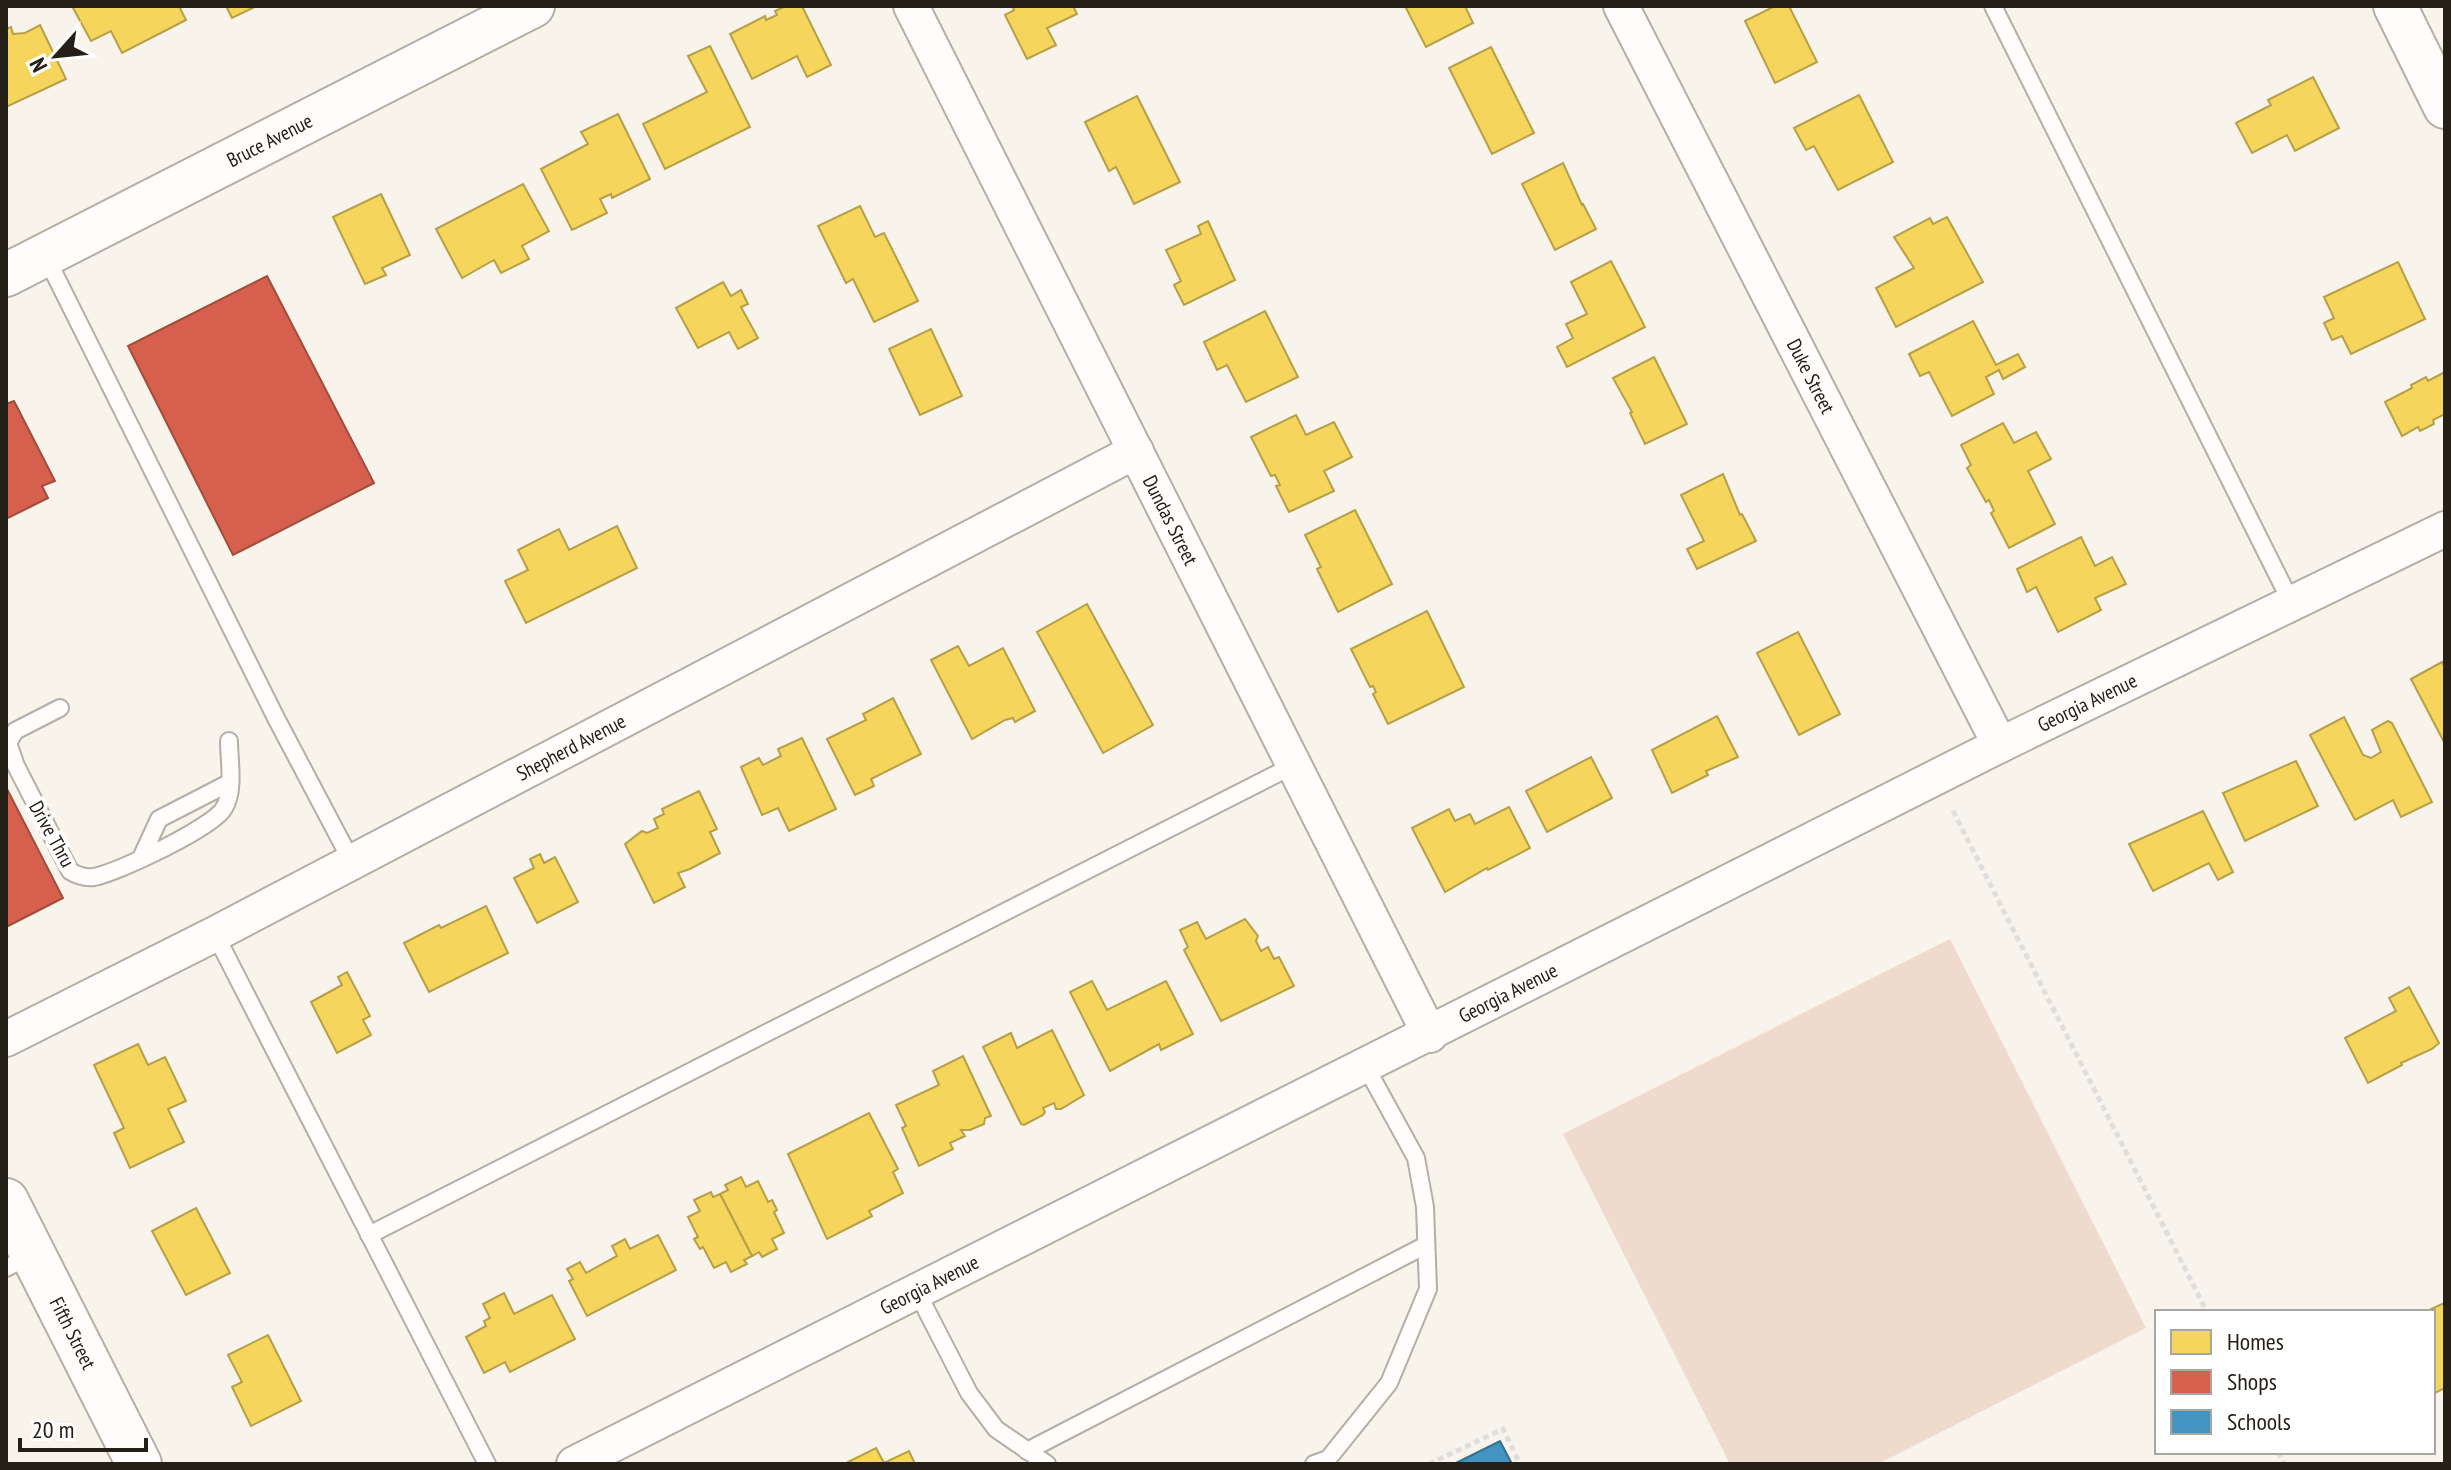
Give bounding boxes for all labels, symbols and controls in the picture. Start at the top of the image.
north arrow [16,16,96,96]
text: N [23,53,53,77]
street label: Bruce Avenue [222,108,317,173]
street label: Duke Street [1781,334,1841,418]
street label: Dundas Street [1137,471,1204,570]
street label: Georgia Avenue [2033,668,2141,738]
street label: Shepherd Avenue [512,708,630,787]
street label: Drive Thru [23,796,81,872]
street label: Georgia Avenue [1454,957,1562,1029]
street label: Georgia Avenue [876,1249,983,1321]
street label: Fifth Street [44,1293,102,1374]
legend [2155,1310,2435,1454]
text: Homes [2227,1326,2284,1357]
text: Shops [2227,1366,2277,1397]
scale bar [20,1402,146,1452]
text: Schools [2227,1406,2291,1437]
text: 20 m [32,1414,74,1445]

